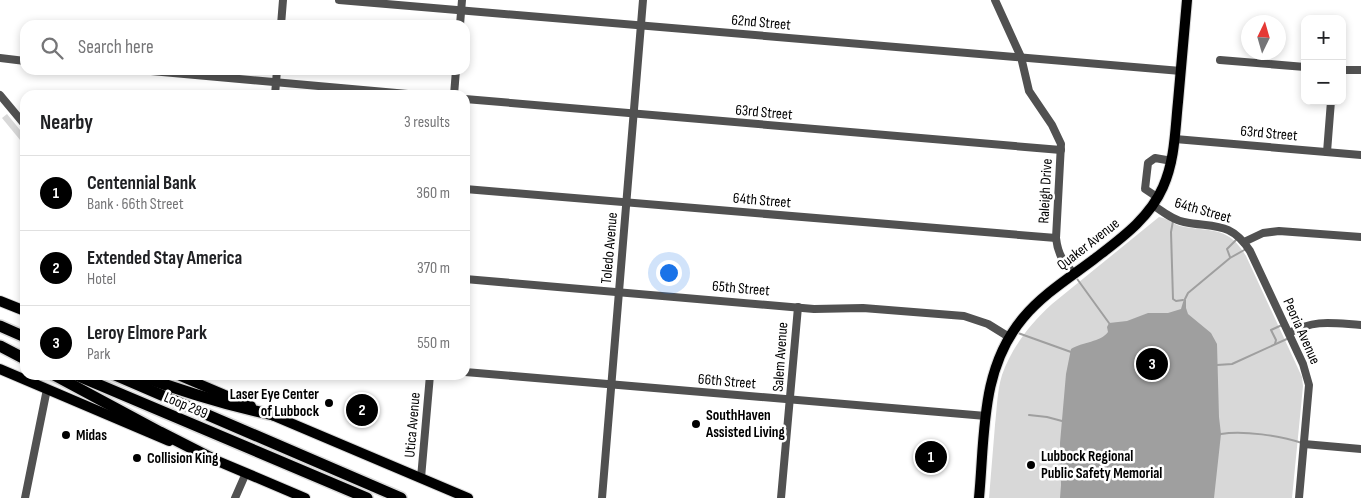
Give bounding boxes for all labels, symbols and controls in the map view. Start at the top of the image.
street label: 62nd Street [730,10,792,35]
north arrow [1241,15,1286,60]
map controls [1301,15,1346,105]
button: + [1301,15,1346,60]
search box [20,20,470,75]
icon: search [38,34,66,62]
text: Search here [78,36,154,59]
button: − [1301,60,1346,105]
street label: 63rd Street [735,101,794,124]
text: Nearby [40,110,93,135]
text: 3 results [404,113,450,132]
street label: 63rd Street [1240,122,1299,145]
street label: Raleigh Drive [1034,158,1057,224]
text: Centennial Bank [87,172,196,195]
text: 1 [53,184,59,203]
text: 360 m [416,184,450,203]
street label: 64th Street [732,189,792,213]
street label: 64th Street [1172,193,1234,228]
text: Bank · 66th Street [87,195,184,214]
street label: Toledo Avenue [597,212,622,285]
street label: Quaker Avenue [1053,214,1123,275]
text: Extended Stay America [87,247,242,270]
text: 2 [52,259,60,278]
text: 370 m [417,259,450,278]
your location [656,260,682,286]
text: Hotel [87,270,116,289]
street label: 65th Street [711,277,771,301]
street label: Peoria Avenue [1279,295,1325,367]
text: Leroy Elmore Park [87,322,207,345]
street label: Salem Avenue [769,322,792,392]
text: 3 [52,334,60,353]
text: 550 m [417,334,450,353]
text: Park [87,345,110,364]
pin: 3 [1136,345,1168,383]
street label: 66th Street [697,369,757,394]
place label: Laser Eye Center of Lubbock [230,385,320,421]
street label: Loop 289 [161,388,211,423]
pin: 2 [346,391,378,429]
street label: Utica Avenue [400,392,425,458]
marker: Laser Eye Center of Lubbock [323,397,335,409]
place label: SouthHaven Assisted Living [705,406,785,442]
marker: SouthHaven Assisted Living [690,418,702,430]
place label: Midas [76,426,107,445]
marker: Midas [60,429,72,441]
pin: 1 [915,438,947,476]
place label: Lubbock Regional Public Safety Memorial [1041,447,1162,483]
place label: Collision King [147,449,219,468]
marker: Collision King [131,452,143,464]
marker: Lubbock Regional Public Safety Memorial [1025,459,1037,471]

